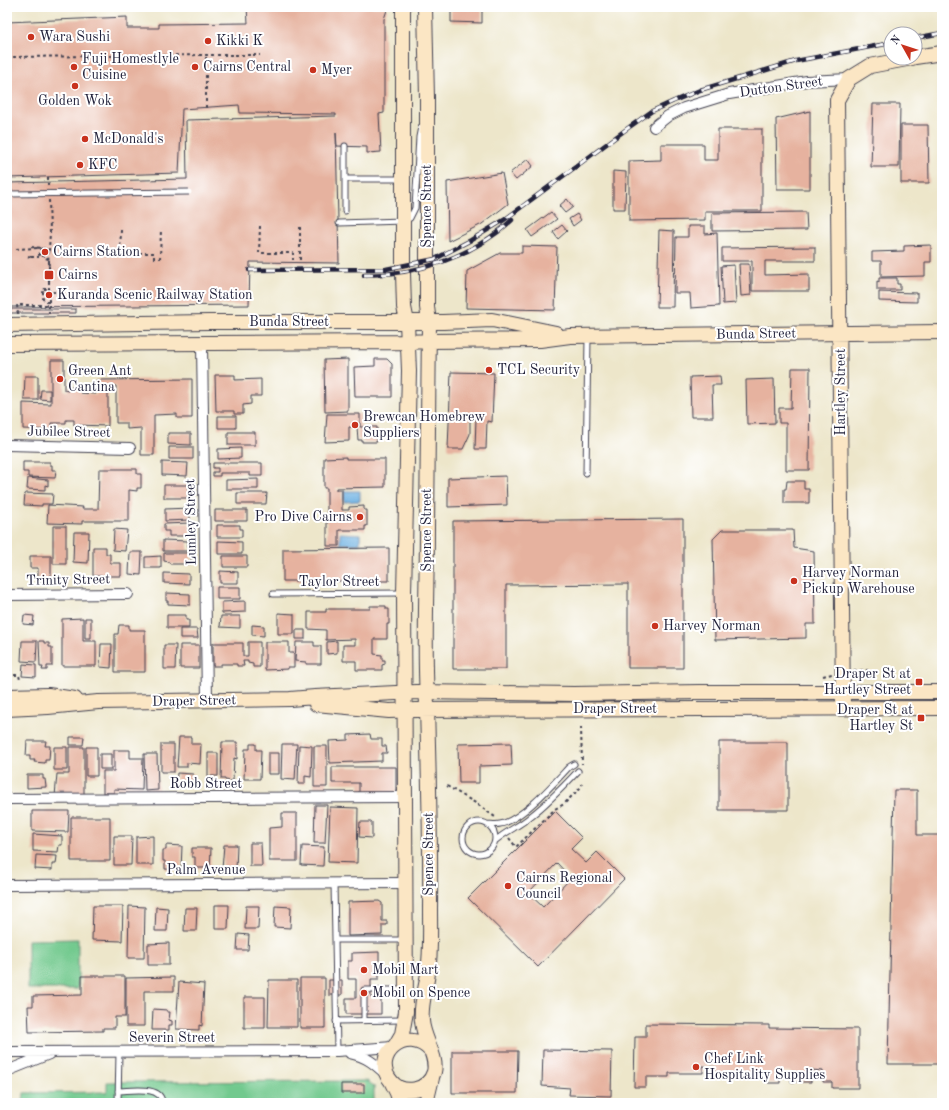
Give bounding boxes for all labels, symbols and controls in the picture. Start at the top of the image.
north arrow [883,26,923,66]
place label: Wara Sushi [39,30,110,44]
marker: Wara Sushi [26,32,36,42]
text: N [889,33,904,47]
place label: Kikki K [216,34,263,48]
marker: Kikki K [203,36,213,46]
place label: Fuji Homestlyle Cuisine [82,52,179,82]
place label: Cairns Central [203,60,291,74]
marker: Fuji Homestlyle Cuisine [69,62,79,72]
marker: Cairns Central [190,62,200,72]
place label: Myer [321,63,352,77]
marker: Myer [308,65,318,75]
street label: Dutton Street [739,74,824,100]
marker: Golden Wok [70,81,80,91]
place label: Golden Wok [38,94,112,108]
place label: McDonald's [93,132,164,146]
marker: McDonald's [80,134,90,144]
place label: KFC [88,158,117,172]
marker: KFC [75,160,85,170]
street label: Spence Street [420,164,434,248]
place label: Cairns Station [53,245,140,259]
marker: Cairns Station [40,247,50,257]
place label: Cairns [58,268,97,282]
marker: Cairns [43,269,55,281]
place label: Kuranda Scenic Railway Station [57,288,253,302]
marker: Kuranda Scenic Railway Station [44,290,54,300]
street label: Bunda Street [249,315,329,329]
street label: Bunda Street [716,326,796,342]
street label: Hartley Street [834,348,848,436]
place label: TCL Security [497,363,581,377]
place label: Green Ant Cantina [68,364,131,394]
marker: TCL Security [484,365,494,375]
marker: Green Ant Cantina [55,374,65,384]
place label: Brewcan Homebrew Suppliers [363,410,485,440]
marker: Brewcan Homebrew Suppliers [350,420,360,430]
street label: Jubilee Street [27,424,111,440]
street label: Lumley Street [183,478,199,565]
street label: Spence Street [420,488,434,572]
place label: Pro Dive Cairns [255,510,352,524]
marker: Pro Dive Cairns [355,512,365,522]
place label: Harvey Norman Pickup Warehouse [802,566,915,596]
street label: Trinity Street [26,572,110,588]
street label: Taylor Street [299,575,380,589]
marker: Harvey Norman Pickup Warehouse [789,576,799,586]
place label: Harvey Norman [663,619,761,633]
marker: Harvey Norman [650,621,660,631]
place label: Draper St at Hartley Street [824,667,911,697]
marker: Draper St at Hartley Street [914,677,924,687]
street label: Draper Street [152,693,236,709]
street label: Draper Street [573,702,657,716]
place label: Draper St at Hartley St [837,703,913,733]
marker: Draper St at Hartley St [916,713,926,723]
street label: Robb Street [170,777,242,791]
street label: Spence Street [422,812,436,896]
street label: Palm Avenue [166,863,246,877]
place label: Cairns Regional Council [516,871,613,901]
marker: Cairns Regional Council [503,881,513,891]
place label: Mobil Mart [372,963,439,977]
marker: Mobil Mart [359,965,369,975]
place label: Mobil on Spence [372,986,470,1000]
marker: Mobil on Spence [359,988,369,998]
street label: Severin Street [129,1031,215,1045]
place label: Chef Link Hospitality Supplies [704,1052,825,1082]
marker: Chef Link Hospitality Supplies [691,1062,701,1072]

